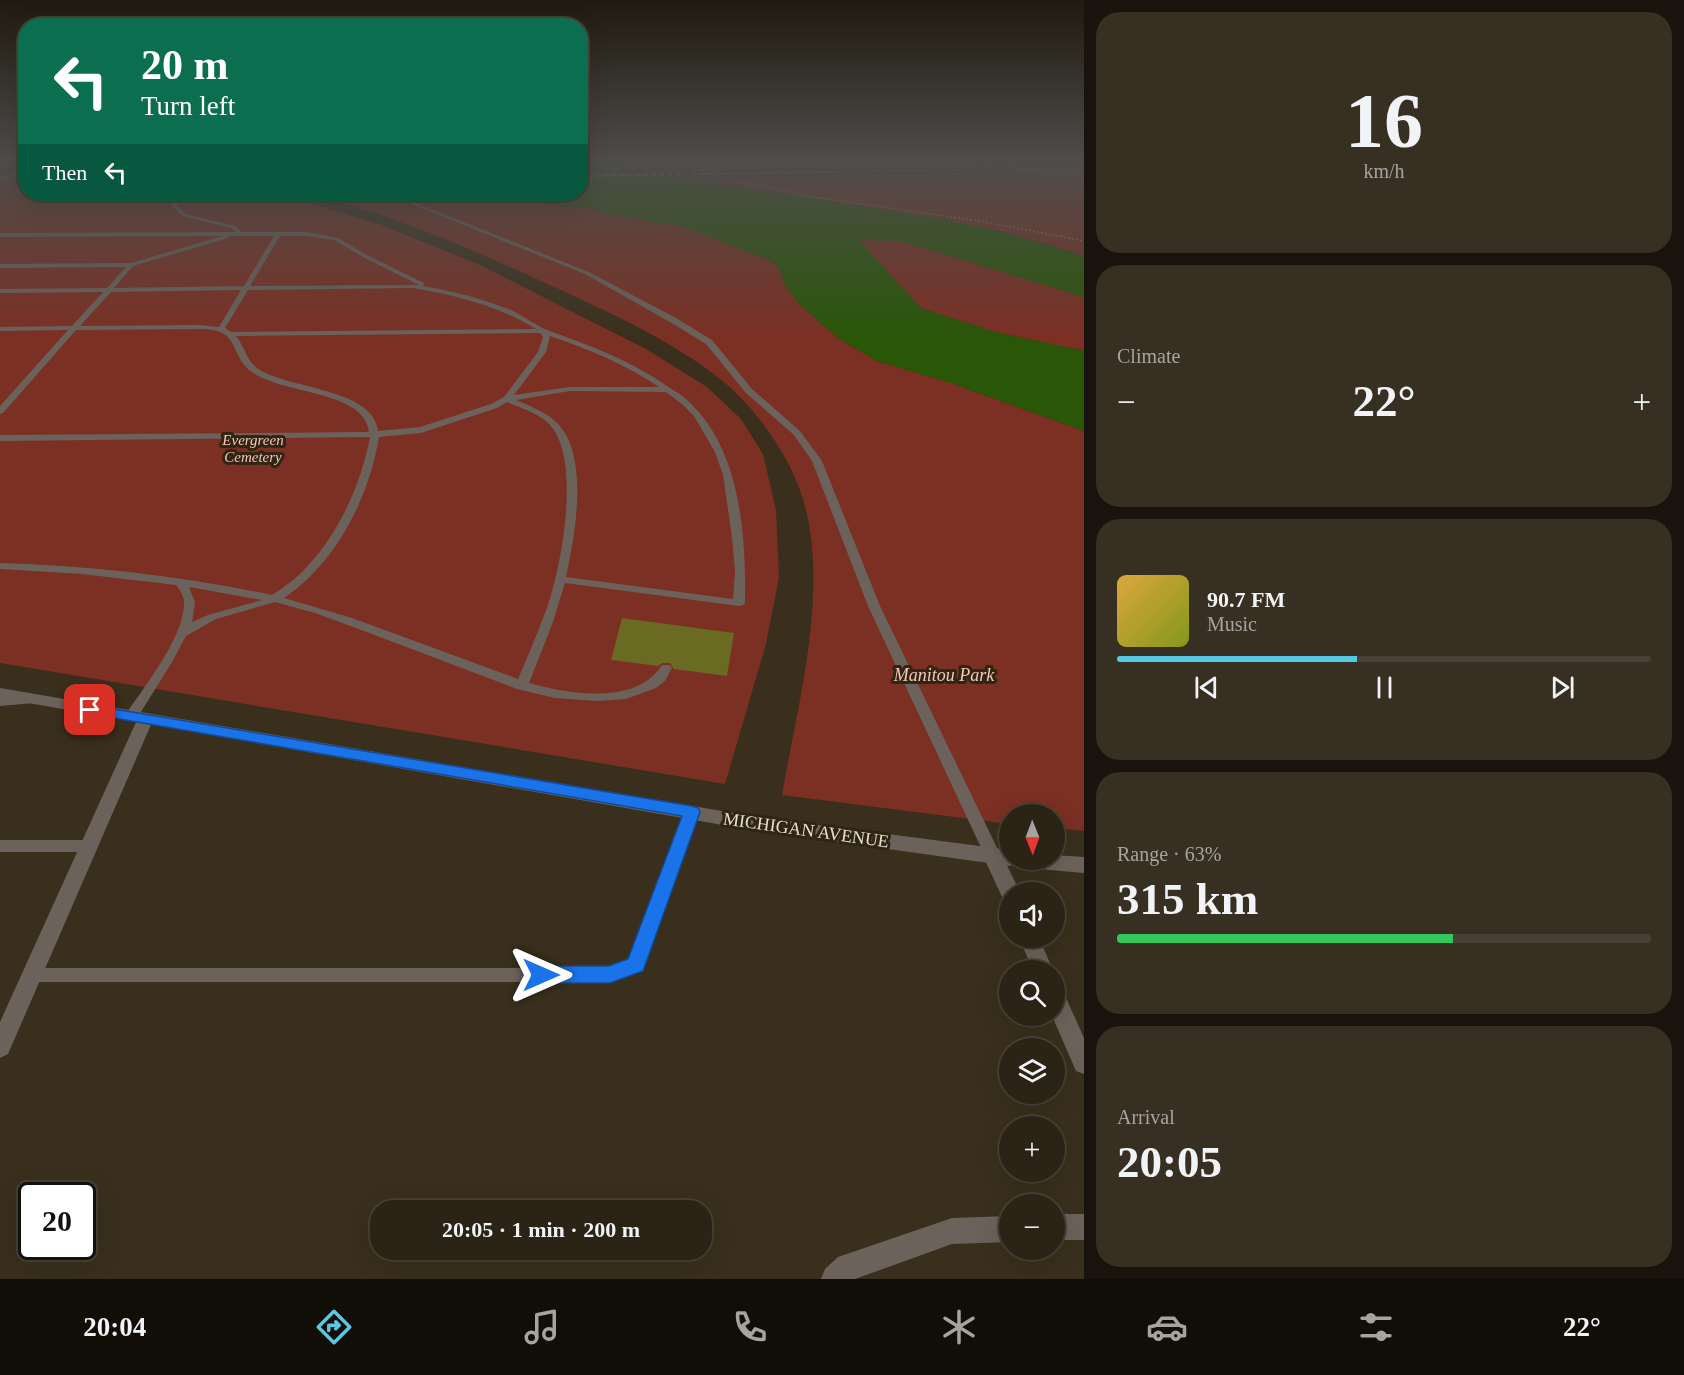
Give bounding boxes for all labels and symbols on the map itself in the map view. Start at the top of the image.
park label: Evergreen Cemetery [221,432,284,465]
park label: Manitou Park [893,665,995,685]
pin [64,684,115,735]
north arrow [999,804,1065,870]
street label: MICHIGAN AVENUE [722,808,890,852]
position arrow [509,943,573,1007]
speed limit sign: 20 [18,1182,96,1260]

